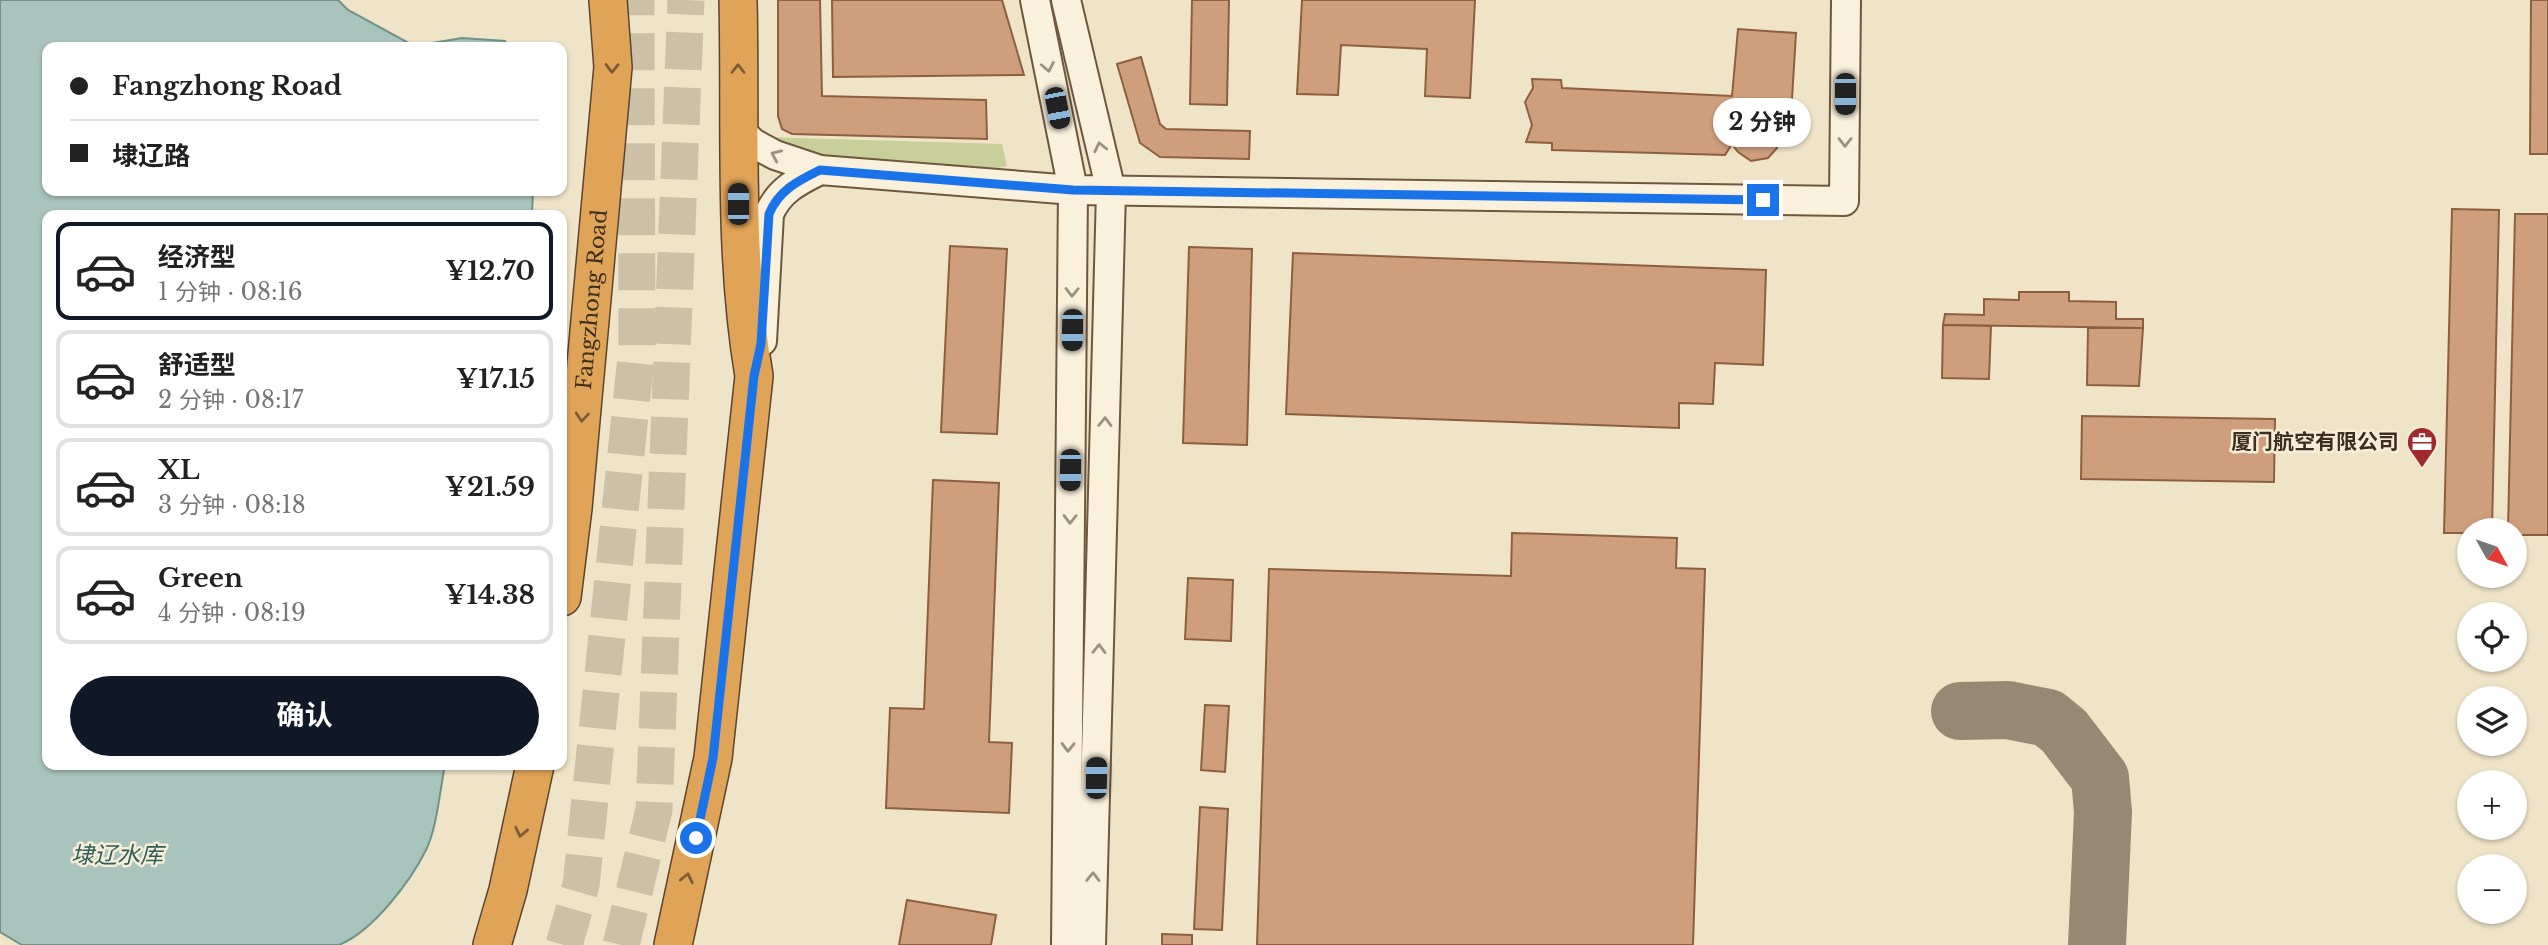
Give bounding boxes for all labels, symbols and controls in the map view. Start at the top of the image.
one-way arrow [1040,61,1055,73]
one-way arrow [605,63,620,74]
one-way arrow [730,63,746,74]
text: Fangzhong Road [112,70,342,102]
car [1835,73,1856,115]
car [1043,85,1072,131]
callout: 2 分钟 [1714,99,1812,148]
text: 2 分钟 [1728,108,1796,136]
one-way arrow [1837,137,1853,147]
text: 埭辽路 [112,140,190,172]
one-way arrow [1094,141,1108,153]
one-way arrow [771,149,783,163]
car [728,183,749,225]
route end [1747,184,1779,216]
street label: Fangzhong Road [571,208,613,391]
icon: car [74,240,137,303]
text: 经济型 [158,241,236,273]
text: ¥12.70 [445,255,535,287]
text: 1 分钟 · 08:16 [158,278,303,306]
one-way arrow [1064,287,1080,298]
car [1062,309,1083,351]
icon: car [74,348,137,411]
text: 舒适型 [158,349,236,381]
text: ¥17.15 [456,363,535,395]
text: 2 分钟 · 08:17 [158,386,303,414]
one-way arrow [575,411,590,422]
one-way arrow [1097,416,1112,427]
office icon: 厦门航空有限公司 [2405,425,2439,469]
place label: 厦门航空有限公司 [2231,429,2399,455]
car [1060,449,1081,491]
text: XL [158,454,200,486]
icon: car [74,456,137,519]
text: ¥21.59 [445,471,535,503]
text: 3 分钟 · 08:18 [158,491,306,519]
one-way arrow [1062,515,1078,525]
north arrow [2457,518,2527,588]
map controls [2457,518,2527,924]
text: Green [158,562,243,594]
icon: car [74,564,137,627]
text: ¥14.38 [444,579,535,611]
text: 4 分钟 · 08:19 [158,599,306,627]
button: locate [2457,602,2527,672]
one-way arrow [1091,644,1107,654]
button: 确认 [70,676,539,756]
button: layers [2457,686,2527,756]
one-way arrow [1060,742,1076,753]
car [1086,757,1107,799]
button: + [2457,770,2527,840]
route start [680,822,712,854]
one-way arrow [514,826,529,838]
water label: 埭辽水库 [71,841,167,869]
button: − [2457,854,2527,924]
one-way arrow [1085,871,1101,882]
one-way arrow [679,872,694,884]

